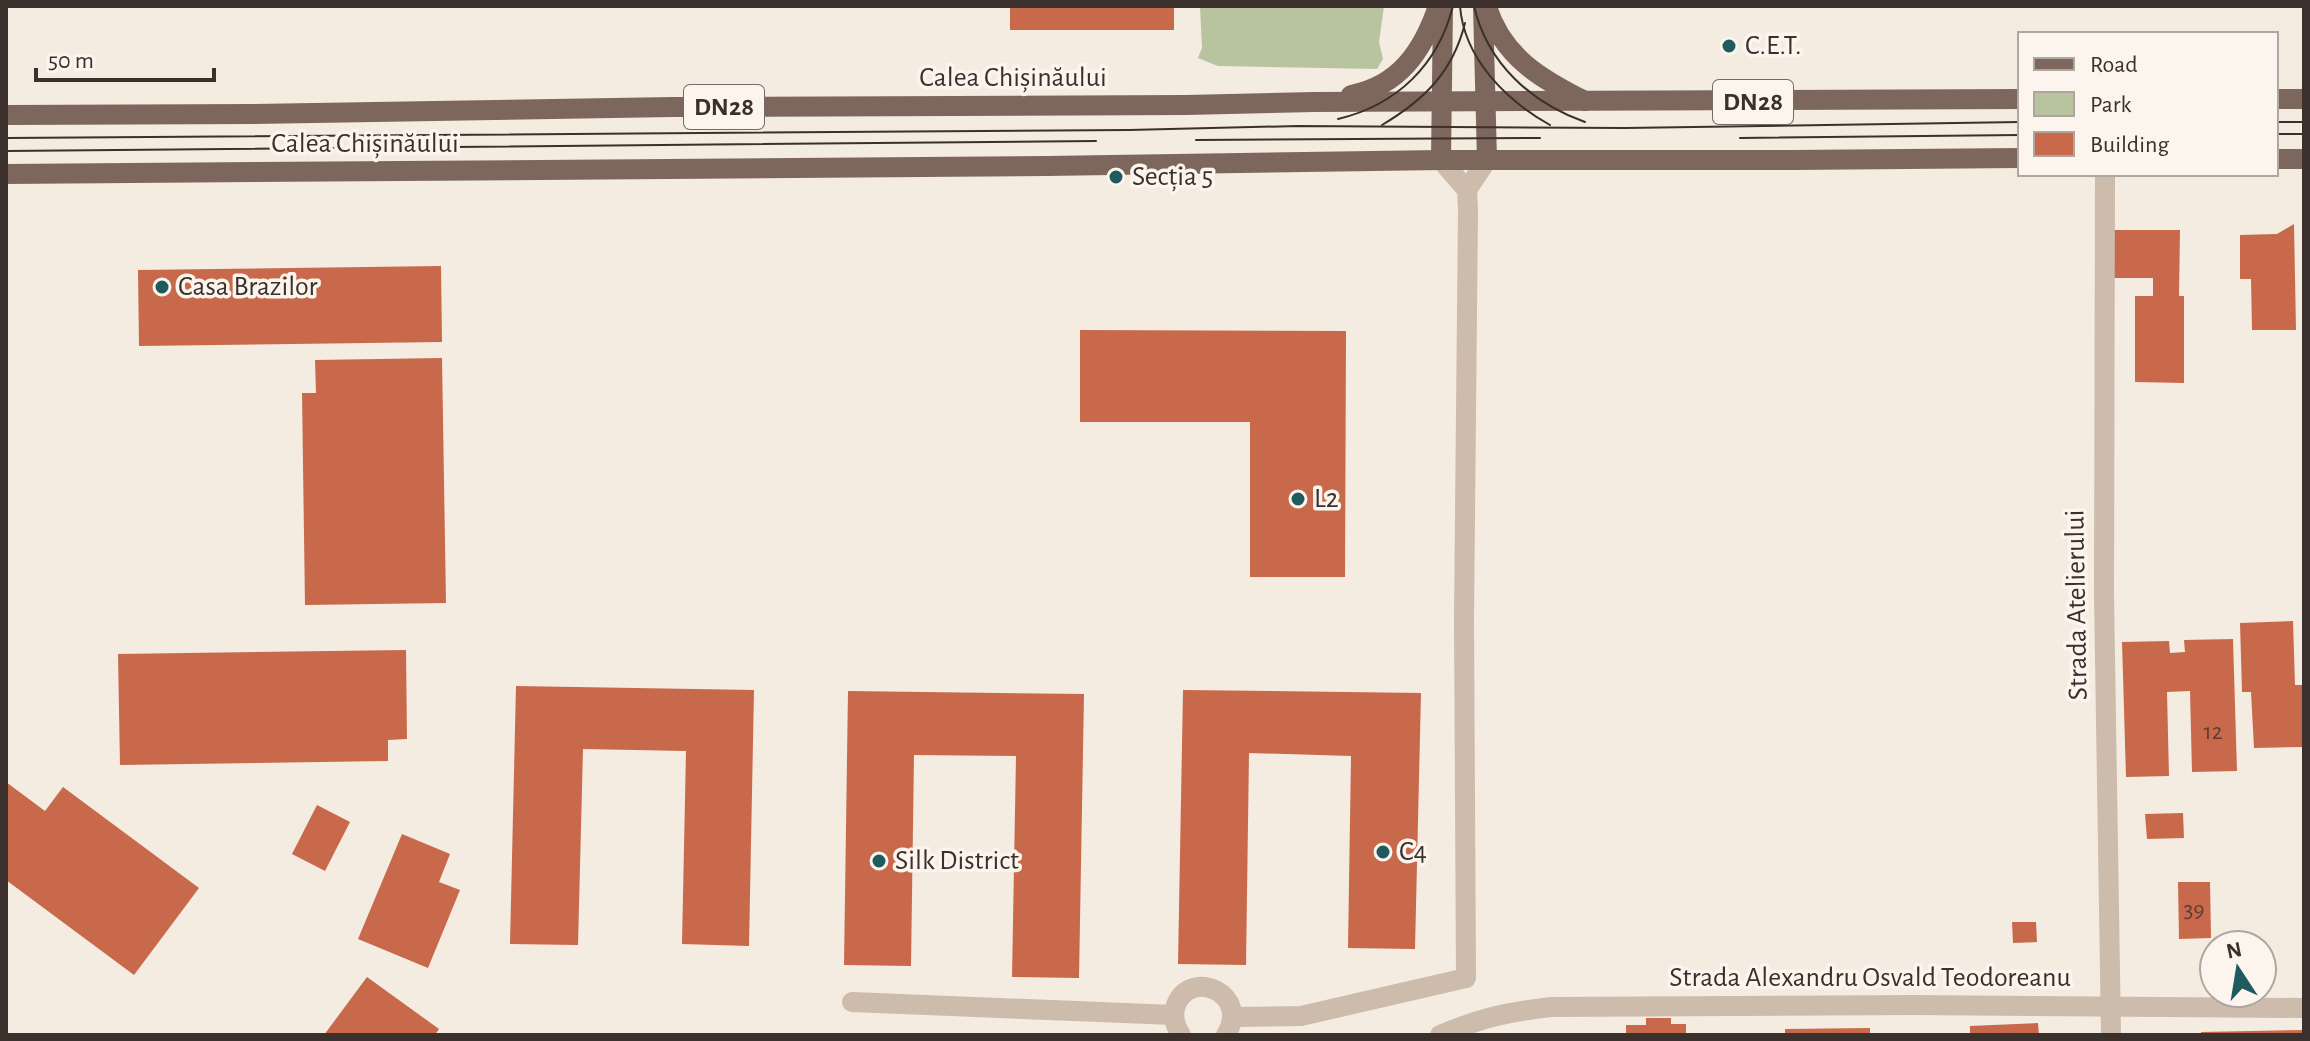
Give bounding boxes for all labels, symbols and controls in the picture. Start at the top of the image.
scale bar [36,32,214,82]
place label: C.E.T. [1745,32,1801,60]
legend [2018,32,2278,176]
marker: C.E.T. [1720,37,1738,55]
text: 50 m [48,49,94,73]
text: Road [2090,53,2138,77]
street label: Calea Chișinăului [919,64,1107,93]
road number: DN28 [1713,80,1793,124]
road number: DN28 [684,85,764,129]
text: Park [2090,93,2131,117]
street label: Calea Chișinăului [271,130,459,159]
text: Building [2090,133,2169,157]
place label: Secția 5 [1132,163,1213,192]
marker: Secția 5 [1107,168,1125,186]
place label: Casa Brazilor [178,273,318,301]
marker: Casa Brazilor [153,278,171,296]
place label: L2 [1314,485,1338,513]
marker: L2 [1289,490,1307,508]
street label: Strada Atelierului [2061,509,2093,701]
house number: 12 [2203,720,2223,744]
place label: C4 [1399,838,1427,866]
marker: C4 [1374,843,1392,861]
place label: Silk District [895,847,1019,875]
marker: Silk District [870,852,888,870]
house number: 39 [2183,898,2205,922]
north arrow [2198,929,2278,1009]
text: N [2224,938,2244,963]
street label: Strada Alexandru Osvald Teodoreanu [1669,964,2071,992]

